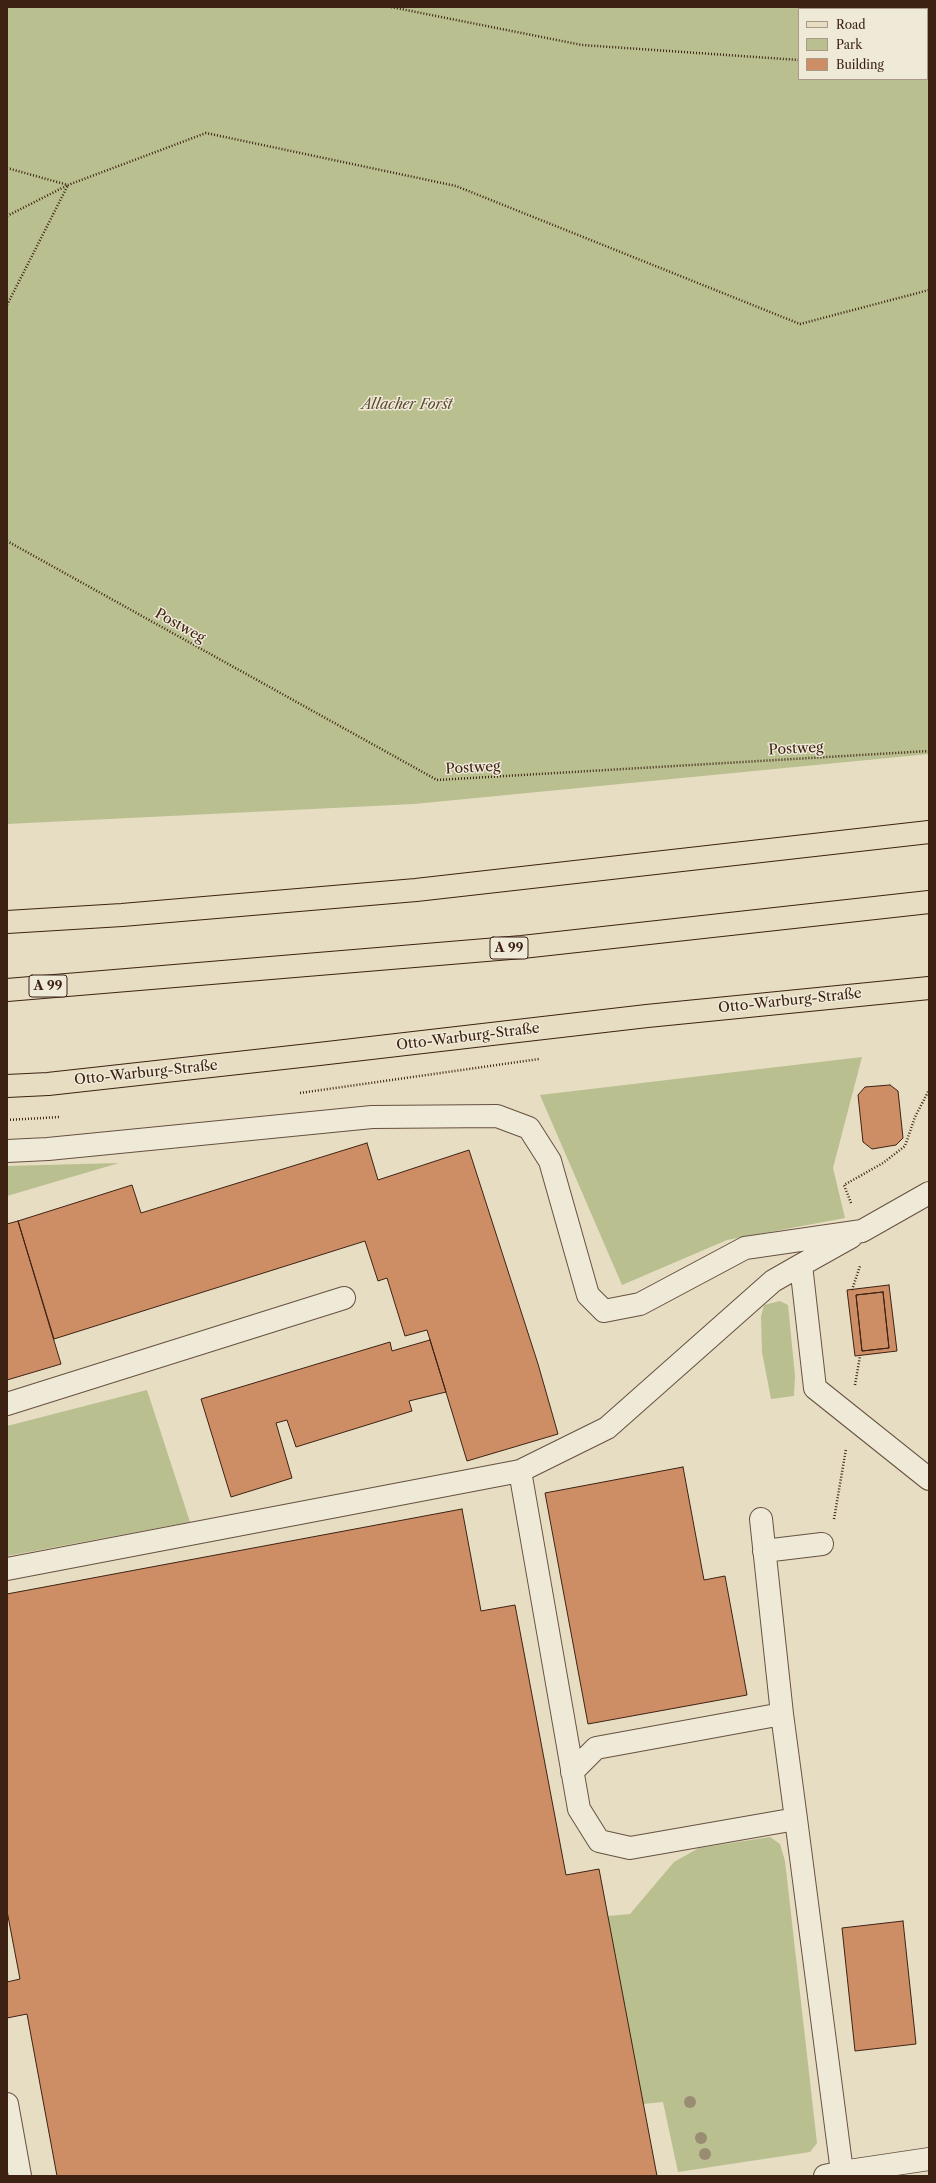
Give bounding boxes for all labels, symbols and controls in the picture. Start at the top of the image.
legend [798,8,928,80]
text: Road [836,17,866,32]
text: Park [836,37,862,52]
text: Building [836,57,884,72]
park label: Allacher Forst [362,397,452,413]
street label: Postweg [152,605,208,647]
street label: Postweg [768,739,824,759]
street label: Postweg [445,758,501,778]
road number: A 99 [490,937,528,959]
road number: A 99 [29,975,67,997]
street label: Otto-Warburg-Straße [718,985,862,1017]
street label: Otto-Warburg-Straße [396,1020,540,1054]
street label: Otto-Warburg-Straße [74,1057,218,1089]

